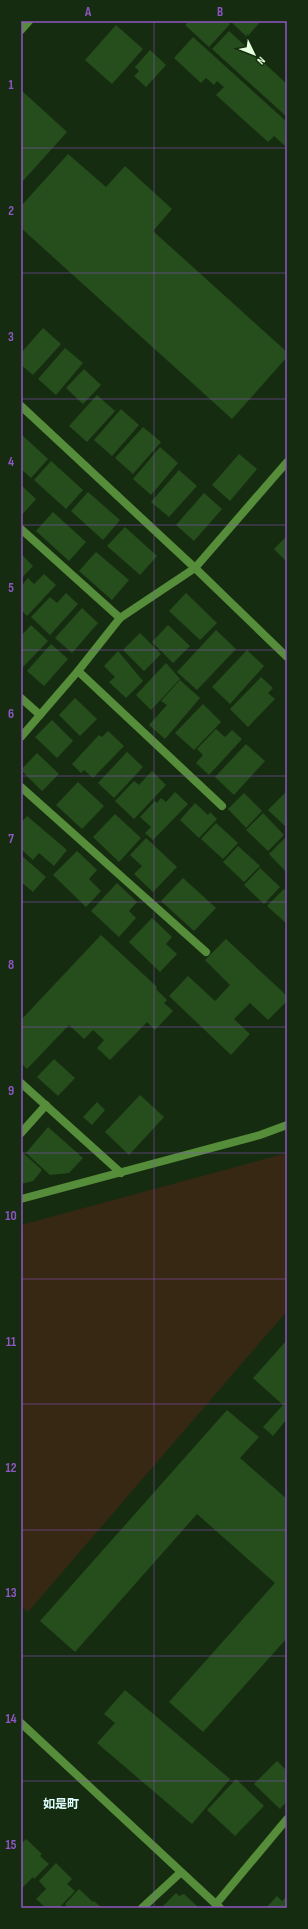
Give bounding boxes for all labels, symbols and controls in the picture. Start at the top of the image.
text: A [84,4,92,20]
text: B [217,4,223,20]
north arrow [234,34,274,74]
text: N [254,54,268,67]
text: 1 [8,77,14,93]
text: 2 [8,203,14,219]
text: 3 [8,329,14,345]
text: 4 [8,454,14,470]
text: 5 [8,580,14,596]
text: 6 [8,706,14,722]
text: 7 [8,831,14,847]
text: 8 [8,957,14,973]
text: 9 [8,1083,14,1099]
text: 10 [5,1208,17,1224]
text: 11 [6,1334,16,1350]
text: 12 [6,1460,17,1476]
text: 13 [6,1585,17,1601]
text: 14 [5,1711,17,1727]
district label: 如是町 [43,1797,79,1812]
text: 15 [6,1837,17,1853]

